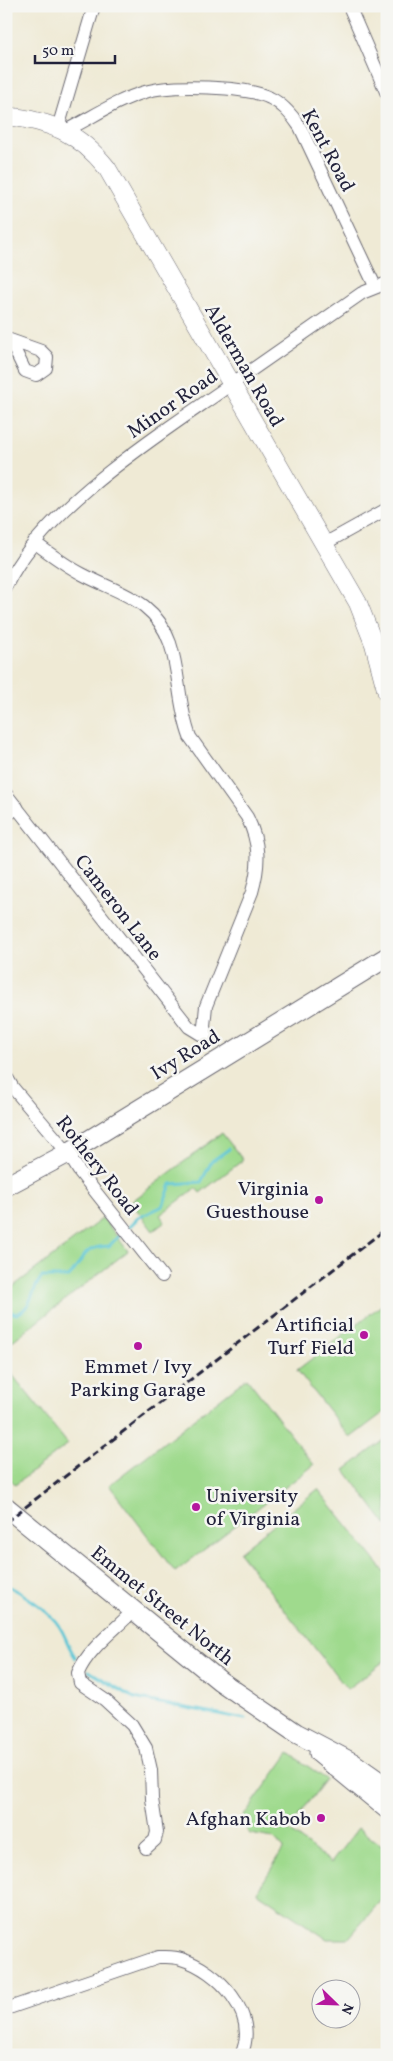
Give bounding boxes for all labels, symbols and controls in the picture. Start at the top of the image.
scale bar [35,32,115,64]
text: 50 m [42,41,74,62]
street label: Kent Road [294,104,361,197]
street label: Alderman Road [197,299,290,433]
street label: Minor Road [122,363,224,446]
street label: Cameron Lane [67,849,168,967]
street label: Ivy Road [146,1023,226,1088]
street label: Rothery Road [48,1110,144,1222]
place label: Virginia Guesthouse [206,1176,309,1227]
marker: Virginia Guesthouse [313,1194,325,1206]
place label: Artificial Turf Field [267,1312,354,1363]
marker: Artificial Turf Field [358,1329,370,1341]
marker: Emmet / Ivy Parking Garage [132,1340,144,1352]
place label: Emmet / Ivy Parking Garage [70,1354,206,1405]
place label: University of Virginia [206,1483,300,1534]
marker: University of Virginia [190,1501,202,1513]
street label: Emmet Street North [84,1540,239,1673]
place label: Afghan Kabob [186,1806,311,1834]
marker: Afghan Kabob [315,1812,327,1824]
north arrow [310,1978,360,2028]
text: N [336,2000,357,2017]

